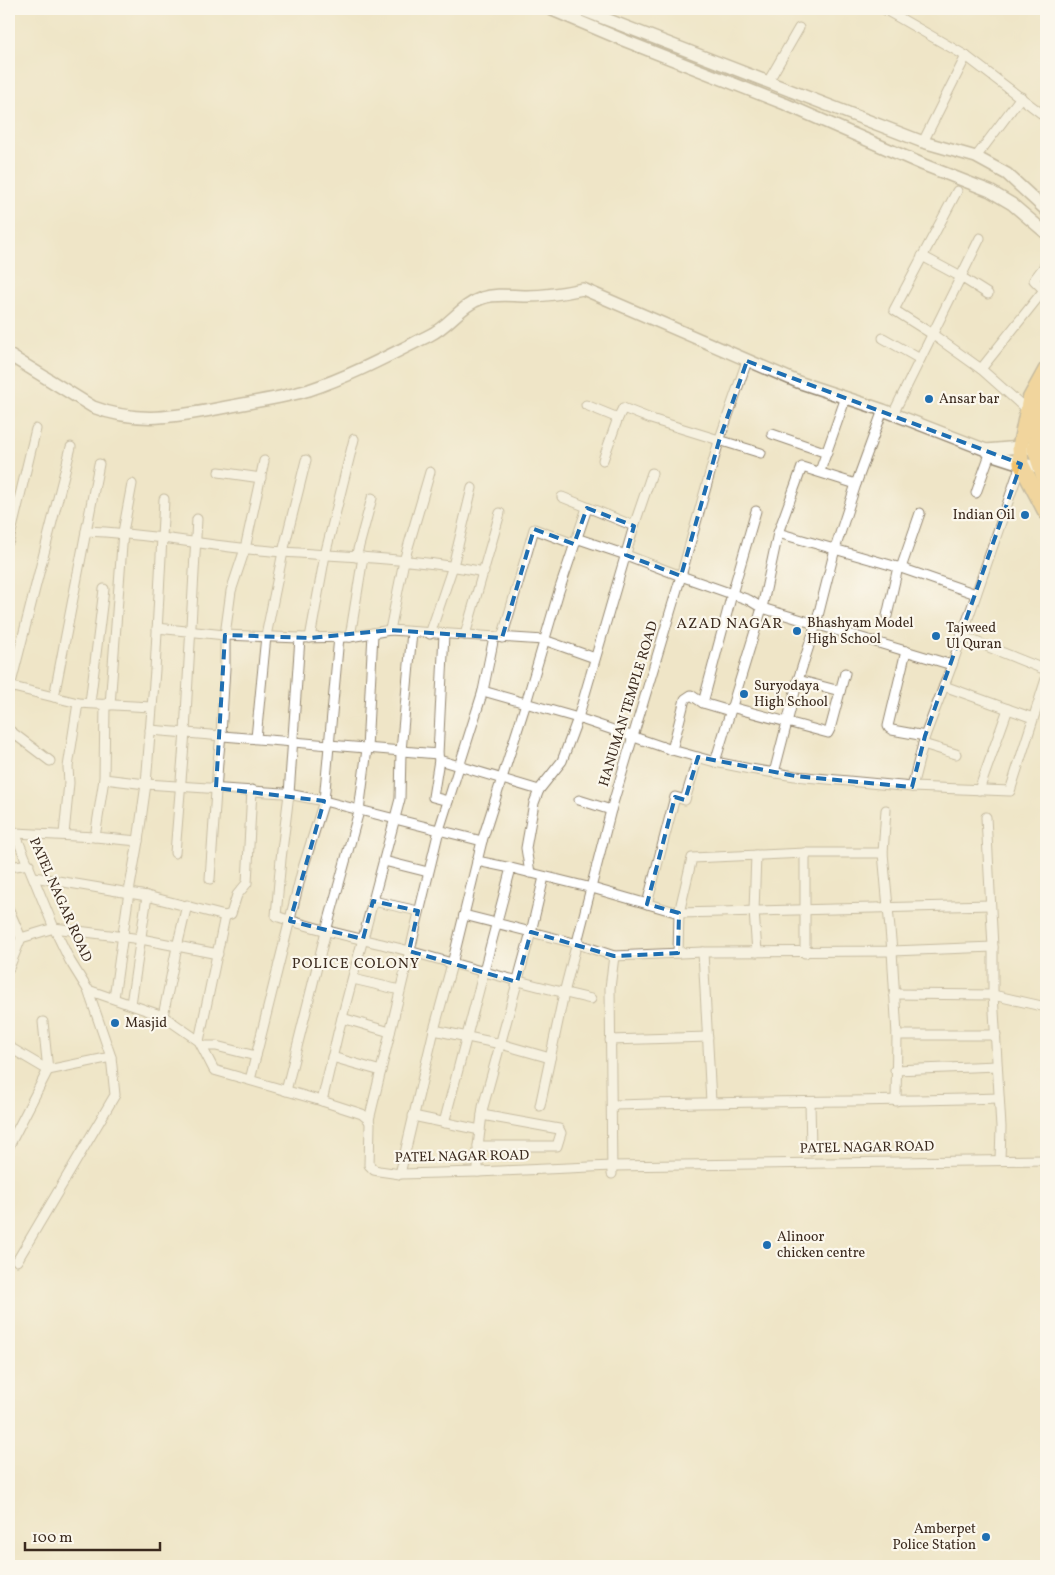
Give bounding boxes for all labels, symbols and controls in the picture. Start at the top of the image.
place label: Ansar bar [939,390,999,409]
marker: Ansar bar [923,393,935,405]
place label: Indian Oil [953,506,1015,525]
marker: Indian Oil [1019,509,1031,521]
district label: AZAD NAGAR [677,614,783,635]
place label: Bhashyam Model High School [807,614,913,649]
street label: HANUMAN TEMPLE ROAD [595,619,663,789]
place label: Tajweed Ul Quran [946,619,1002,654]
marker: Bhashyam Model High School [791,625,803,637]
marker: Tajweed Ul Quran [930,630,942,642]
place label: Suryodaya High School [754,677,828,712]
marker: Suryodaya High School [738,688,750,700]
street label: PATEL NAGAR ROAD [24,835,96,965]
district label: POLICE COLONY [292,954,420,975]
place label: Masjid [125,1014,167,1033]
marker: Masjid [109,1017,121,1029]
street label: PATEL NAGAR ROAD [800,1137,934,1159]
street label: PATEL NAGAR ROAD [395,1146,529,1168]
place label: Alinoor chicken centre [777,1228,866,1263]
marker: Alinoor chicken centre [761,1239,773,1251]
scale bar [25,1520,160,1552]
place label: Amberpet Police Station [892,1520,976,1555]
text: 100 m [32,1528,72,1549]
marker: Amberpet Police Station [980,1531,992,1543]

